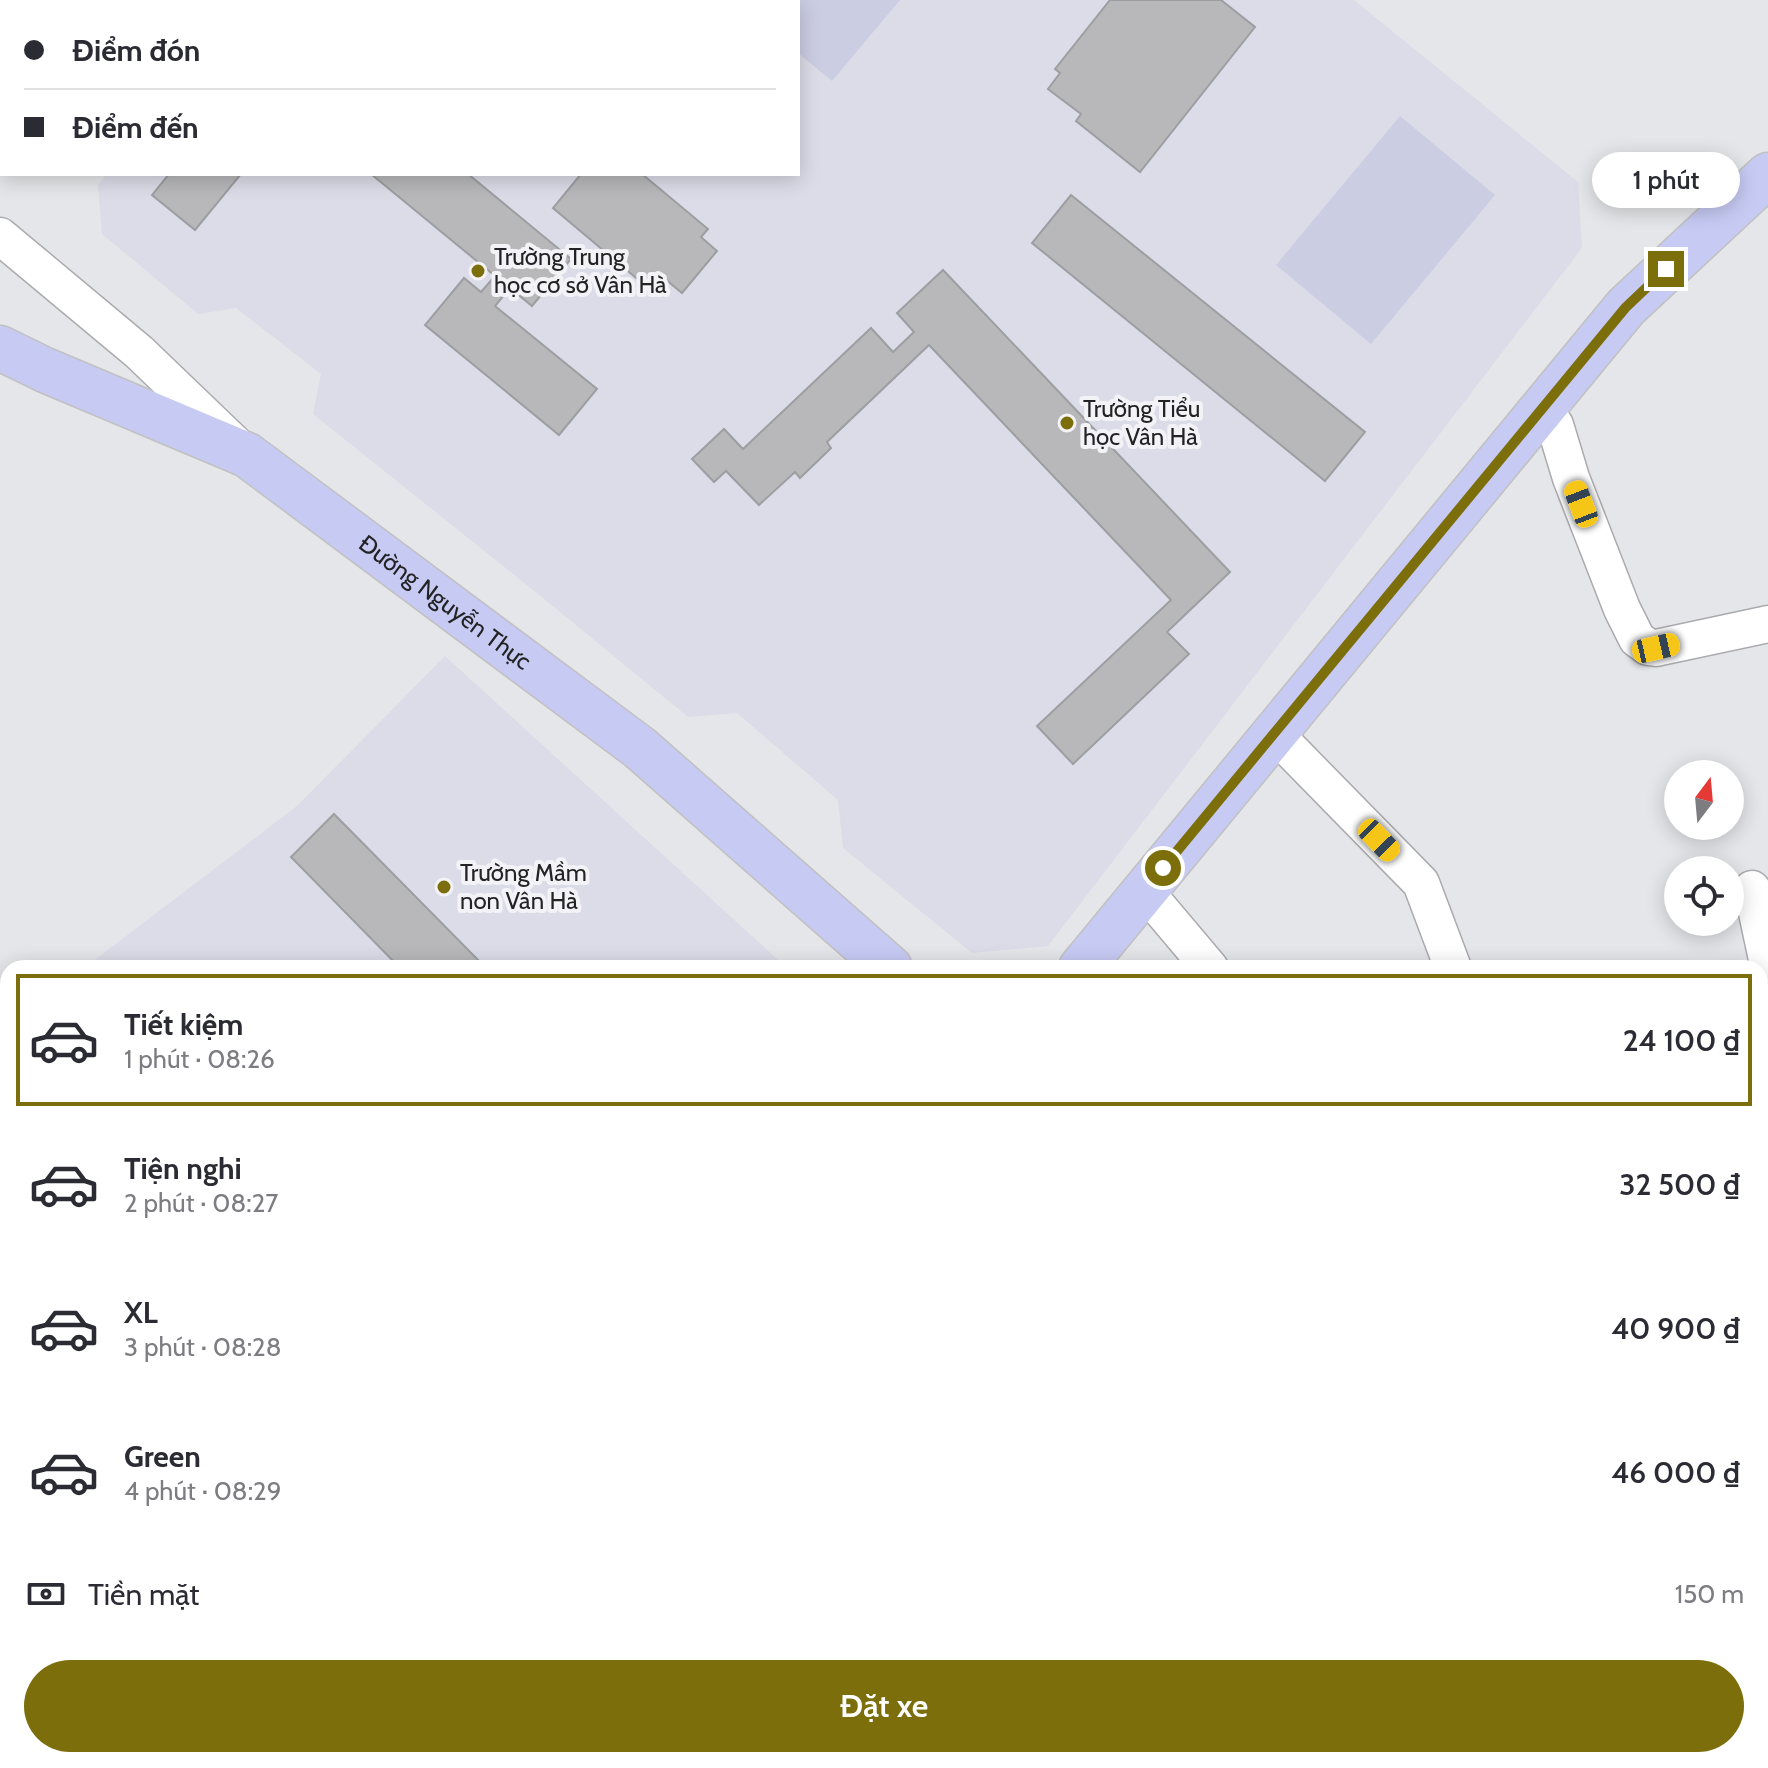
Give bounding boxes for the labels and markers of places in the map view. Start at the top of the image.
place label: Trường Trung học cơ sở Vân Hà [494,242,667,299]
marker: Trường Trung học cơ sở Vân Hà [469,262,487,280]
place label: Trường Tiểu học Vân Hà [1083,394,1200,451]
marker: Trường Tiểu học Vân Hà [1058,414,1076,432]
place label: Trường Mầm non Vân Hà [460,858,587,915]
marker: Trường Mầm non Vân Hà [435,878,453,896]

